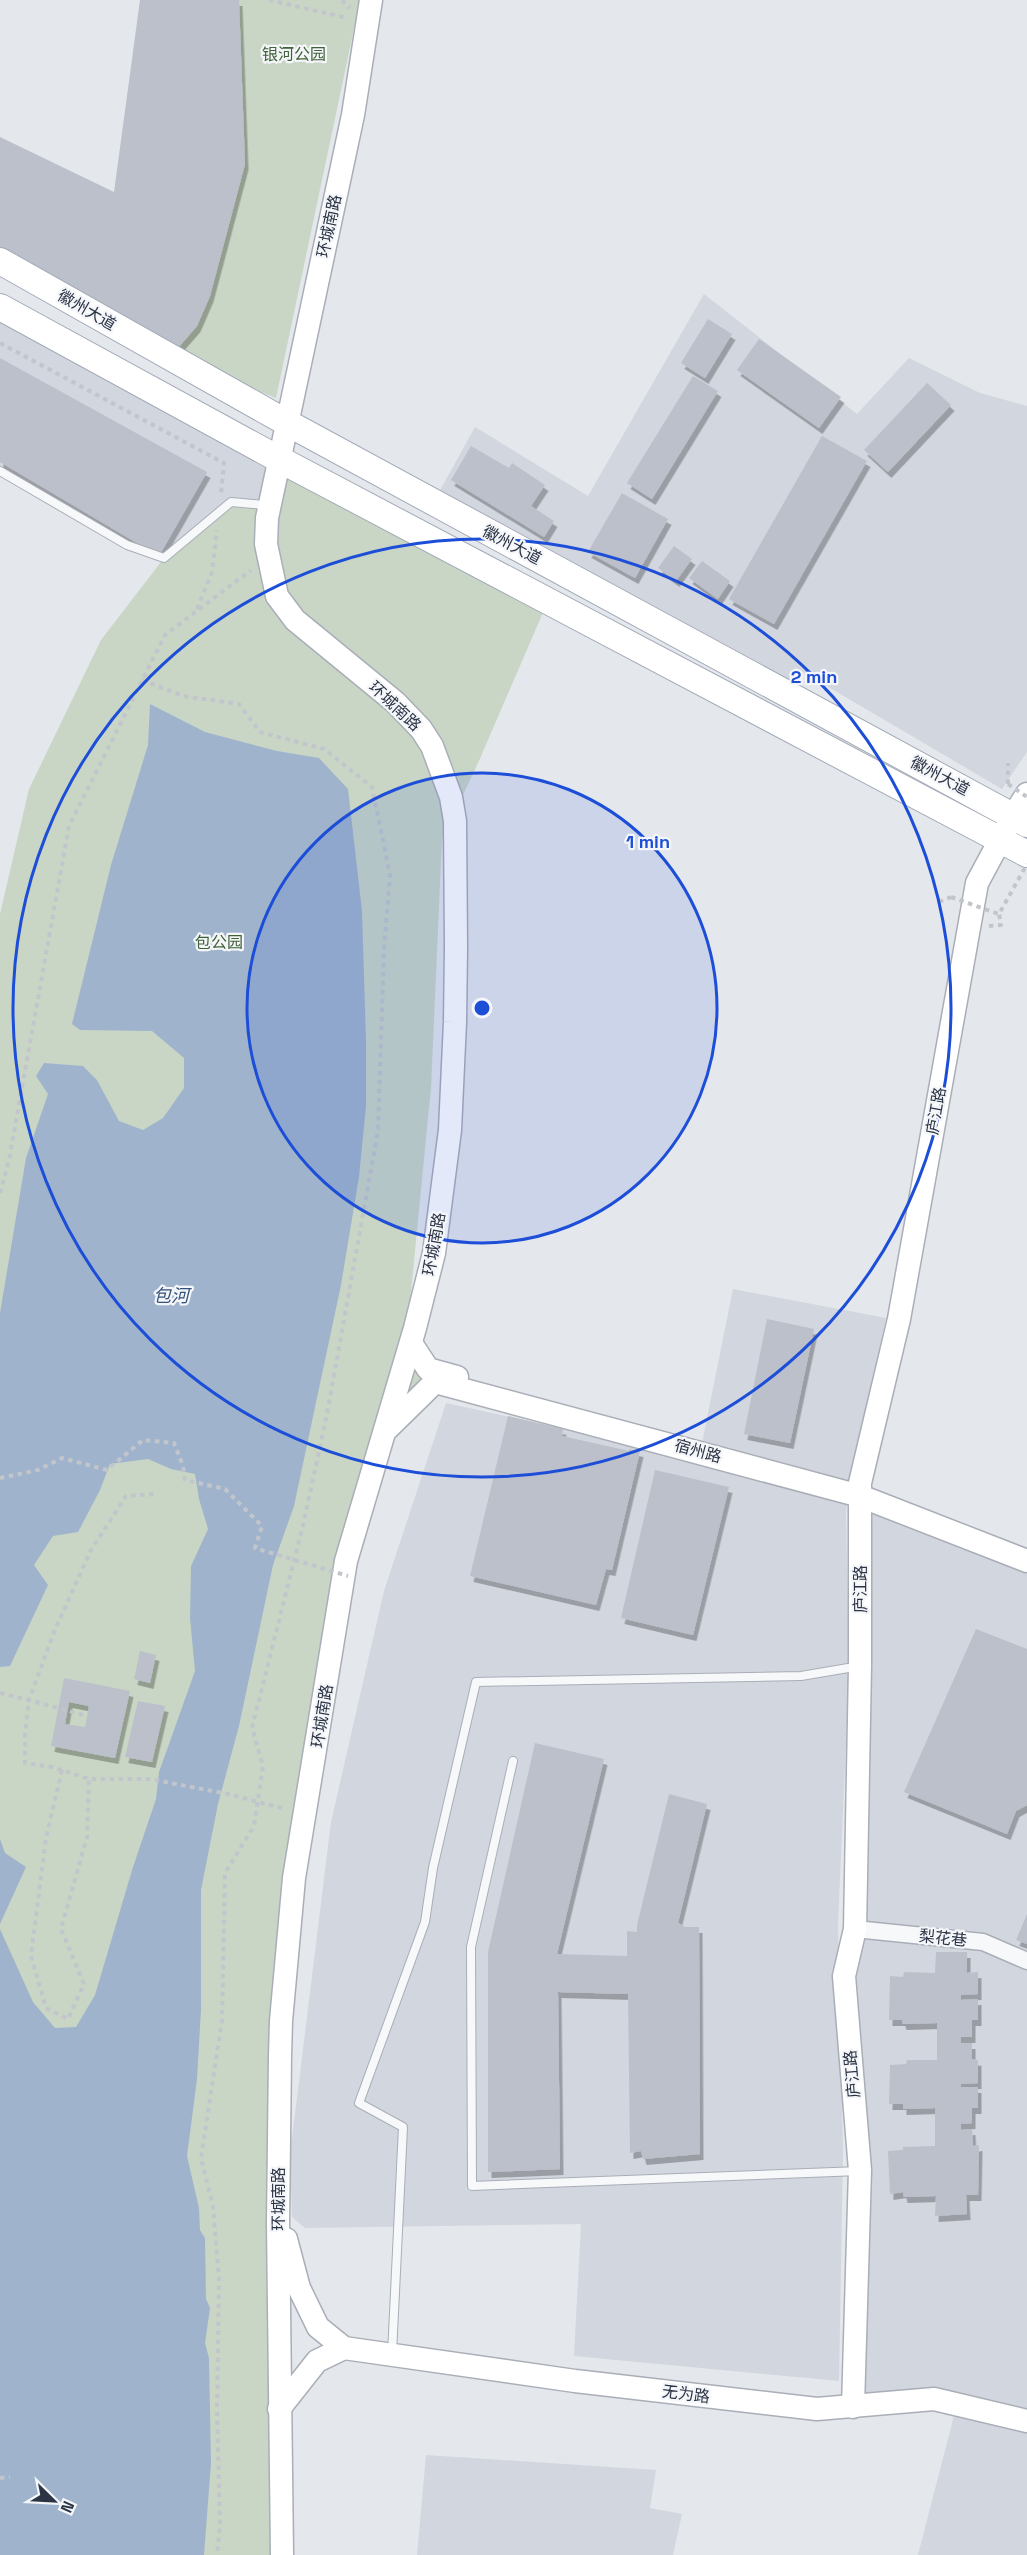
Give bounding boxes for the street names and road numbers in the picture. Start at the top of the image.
street label: 环城南路 [312,193,346,259]
street label: 徽州大道 [54,285,120,335]
street label: 徽州大道 [479,521,545,569]
street label: 环城南路 [364,676,426,736]
street label: 徽州大道 [907,752,973,800]
street label: 庐江路 [921,1086,951,1136]
street label: 环城南路 [418,1211,450,1277]
street label: 宿州路 [672,1435,724,1467]
street label: 庐江路 [850,1565,871,1613]
street label: 环城南路 [307,1683,337,1749]
street label: 梨花巷 [918,1925,968,1951]
street label: 庐江路 [839,2049,865,2099]
street label: 环城南路 [268,2167,289,2231]
street label: 无为路 [661,2381,711,2407]

